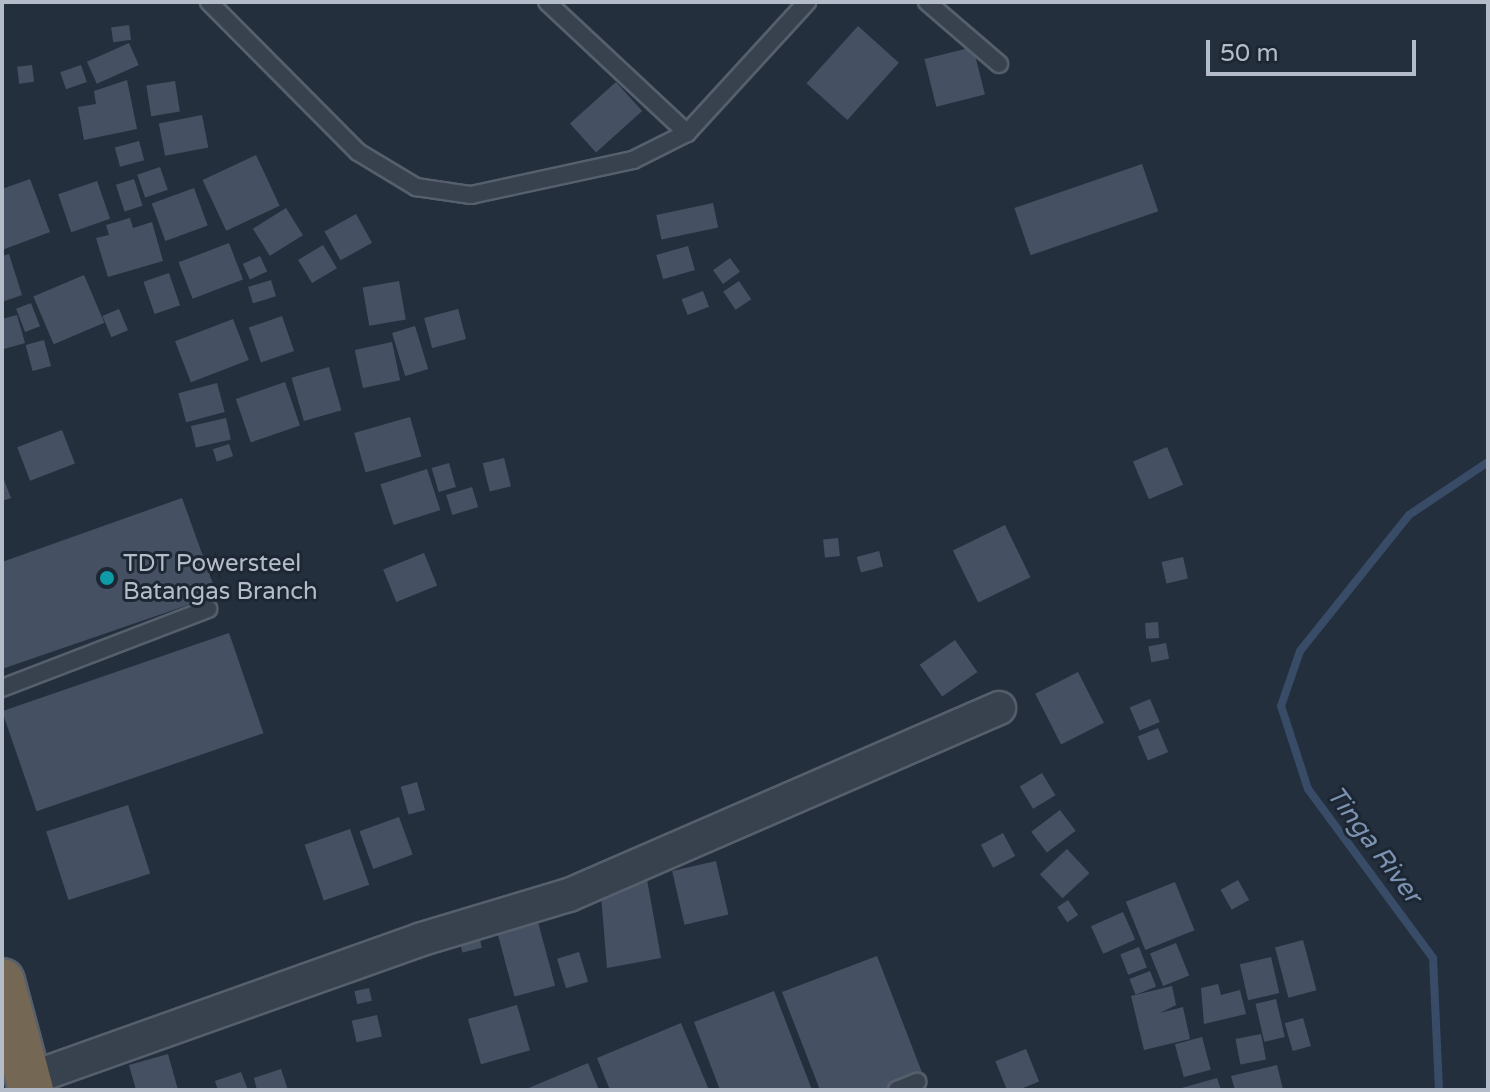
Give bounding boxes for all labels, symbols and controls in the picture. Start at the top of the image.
scale bar [1210,24,1420,74]
text: 50 m [1220,39,1278,68]
place label: TDT Powersteel Batangas Branch [123,550,318,606]
marker: TDT Powersteel Batangas Branch [98,569,116,587]
water label: Tinga River [1320,780,1428,910]

